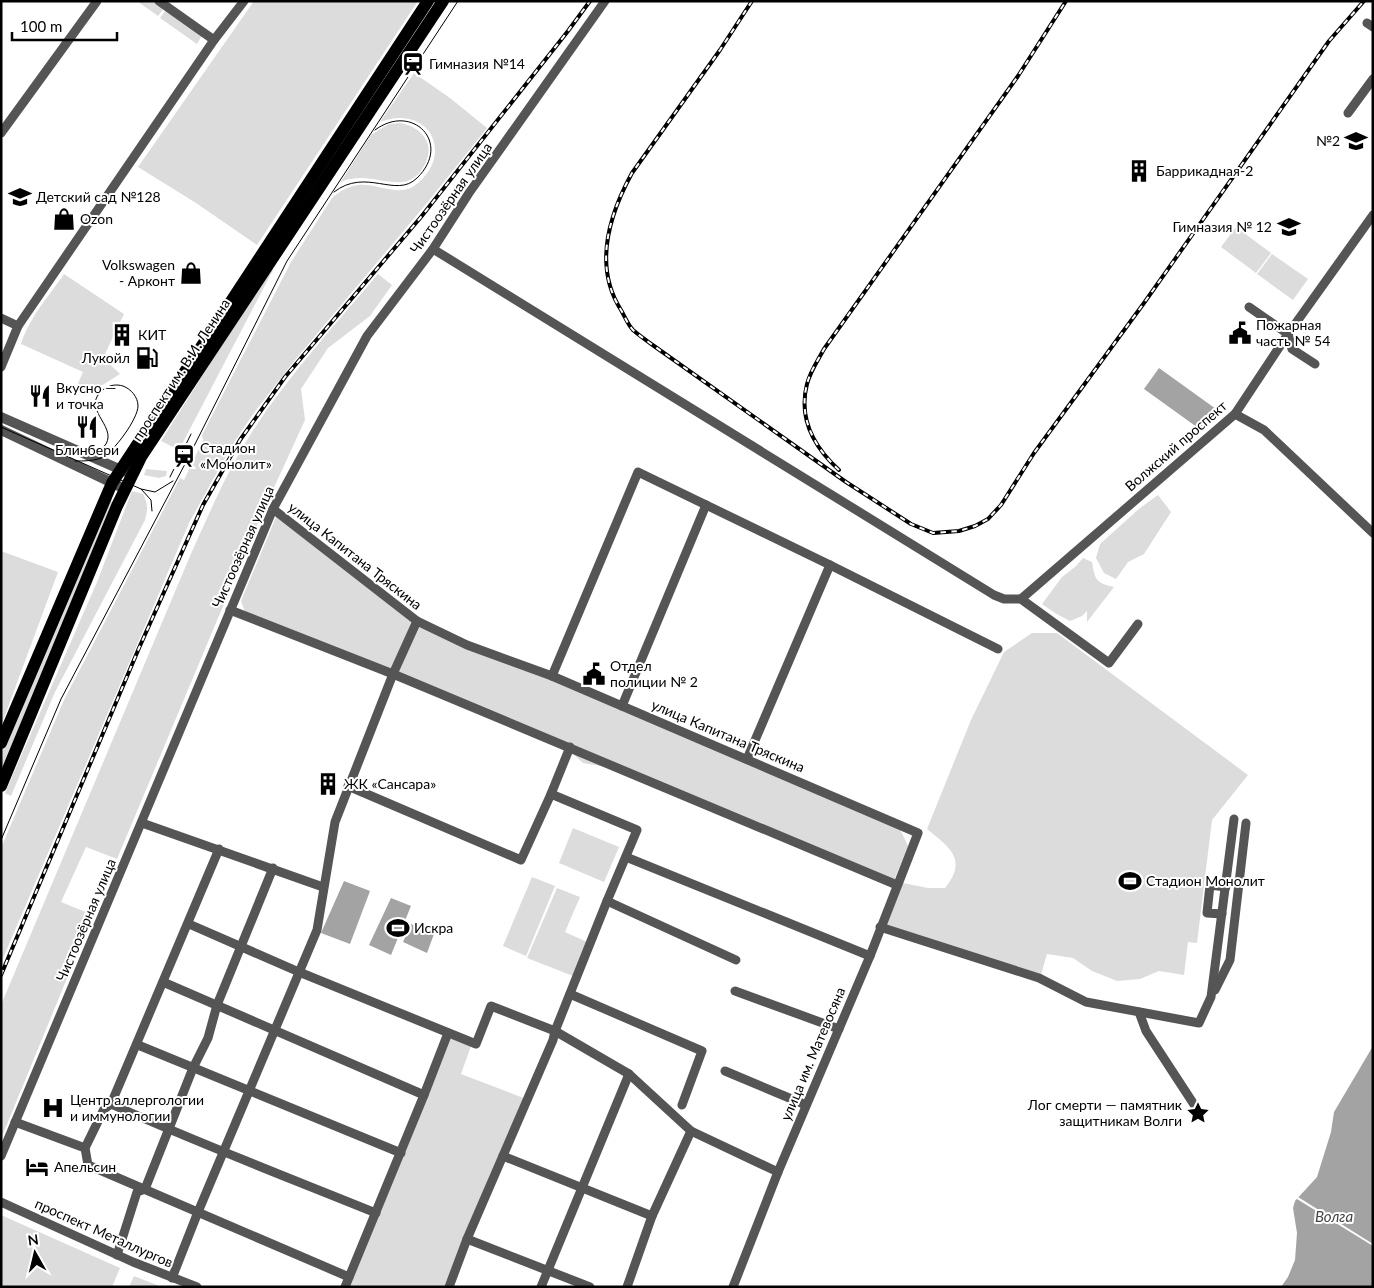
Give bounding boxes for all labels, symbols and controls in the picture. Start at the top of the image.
scale bar [12,10,118,42]
text: 100 m [20,17,62,35]
station icon: Гимназия №14 [400,51,426,77]
place label: Гимназия №14 [429,55,525,72]
school or university icon: №2 [1343,128,1369,154]
place label: №2 [1316,132,1340,149]
street label: Чистоозёрная улица [406,139,495,256]
building icon: Баррикадная-2 [1126,158,1152,184]
place label: Баррикадная-2 [1156,162,1253,179]
school or university icon: Детский сад №128 [7,184,33,210]
place label: Детский сад №128 [36,188,161,205]
shop icon: Ozon [51,206,77,232]
place label: Ozon [80,210,113,227]
school or university icon: Гимназия № 12 [1276,214,1302,240]
place label: Гимназия № 12 [1172,218,1272,235]
place label: Volkswagen - Арконт [102,256,175,289]
shop icon: Volkswagen - Арконт [178,260,204,286]
street label: проспект им. В.И. Ленина [128,295,233,444]
place label: Пожарная часть № 54 [1256,316,1330,349]
public building icon: Пожарная часть № 54 [1227,320,1253,346]
building icon: КИТ [109,322,135,348]
place label: КИТ [138,326,167,343]
fuel station icon: Лукойл [134,345,160,371]
place label: Лукойл [81,349,130,366]
place label: Вкусно — и точка [56,379,116,412]
restaurant icon: Вкусно — и точка [27,383,53,409]
street label: Волжский проспект [1121,397,1230,494]
restaurant icon: Блинбери [74,414,100,440]
place label: Стадион «Монолит» [200,439,272,472]
place label: Блинбери [55,441,119,458]
station icon: Стадион «Монолит» [171,443,197,469]
street label: Чистоозёрная улица [208,483,277,610]
street label: улица Капитана Тряскина [285,498,425,613]
place label: Отдел полиции № 2 [610,657,698,690]
public building icon: Отдел полиции № 2 [581,661,607,687]
street label: улица Капитана Тряскина [649,696,807,776]
building icon: ЖК «Сансара» [315,771,341,797]
place label: ЖК «Сансара» [344,775,436,792]
street label: Чистоозёрная улица [52,856,119,984]
sports icon: Стадион Монолит [1117,868,1143,894]
place label: Стадион Монолит [1146,872,1265,889]
sports icon: Искра [385,915,411,941]
place label: Искра [414,919,453,936]
street label: улица им. Матевосяна [777,984,848,1123]
place label: Центр аллергологии и иммунологии [70,1091,204,1124]
hospital icon: Центр аллергологии и иммунологии [40,1095,66,1121]
place label: Лог смерти — памятник защитникам Волги [1027,1096,1183,1129]
place icon: Лог смерти — памятник защитникам Волги [1185,1100,1211,1126]
hotel icon: Апельсин [24,1154,50,1180]
place label: Апельсин [54,1158,116,1175]
street label: проспект Металлургов [33,1194,176,1271]
water label: Волга [1315,1207,1353,1225]
north arrow [10,1228,60,1278]
text: N [27,1230,40,1249]

